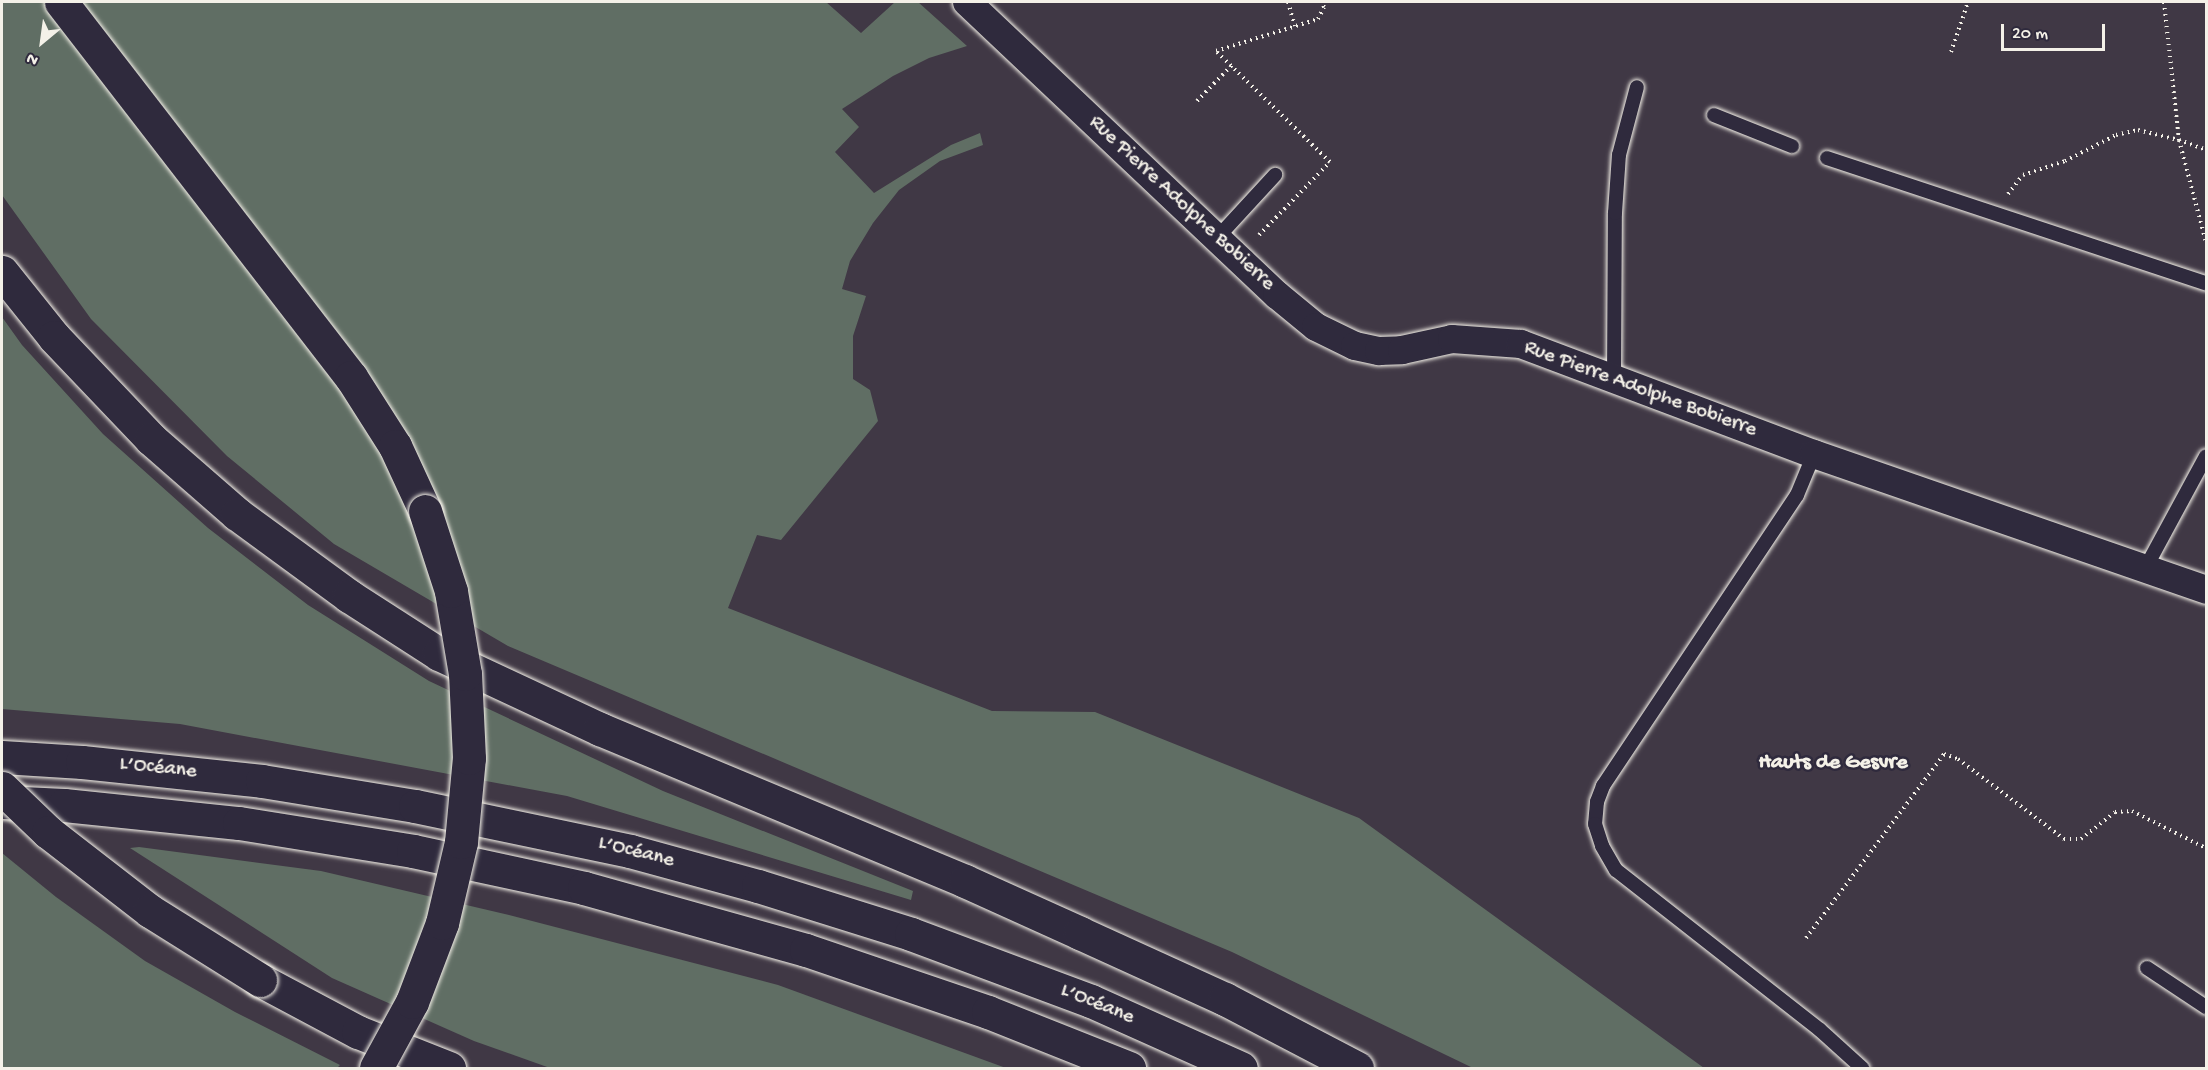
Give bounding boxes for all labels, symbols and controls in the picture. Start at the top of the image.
north arrow [12,12,72,72]
scale bar [2004,12,2108,50]
text: 20 m [2012,24,2048,45]
text: N [24,47,42,69]
street label: Rue Pierre Adolphe Bobierre [1083,111,1279,297]
street label: Rue Pierre Adolphe Bobierre [1520,336,1760,444]
district label: Hauts de Gesvre [1758,751,1908,777]
street label: L’Océane [118,752,198,786]
street label: L’Océane [595,831,677,875]
street label: L’Océane [1056,979,1138,1031]

